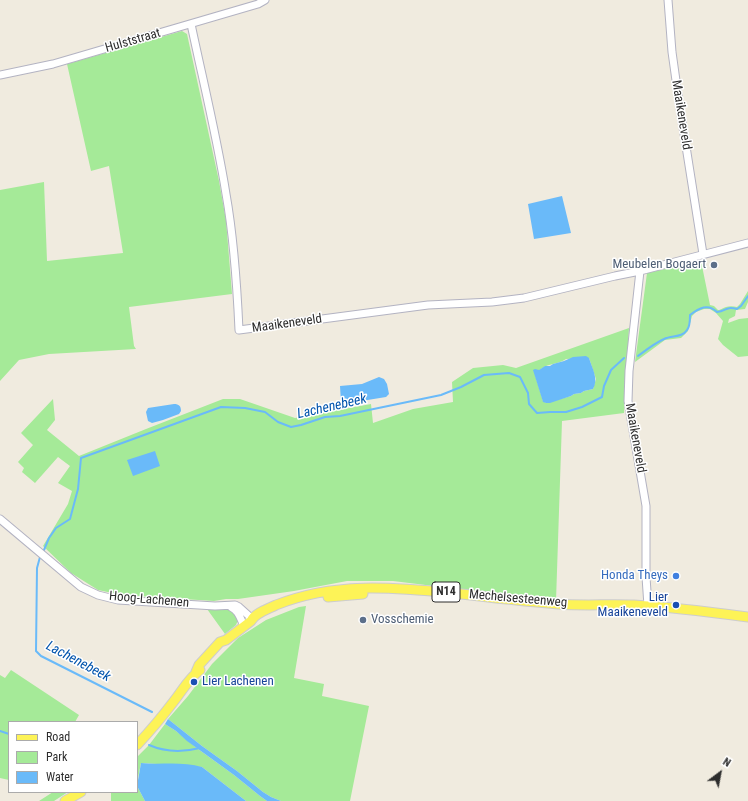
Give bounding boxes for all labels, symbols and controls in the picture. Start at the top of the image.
street label: Hulststraat [104,26,162,56]
street label: Maaikeneveld [668,79,694,151]
place label: Meubelen Bogaert [612,257,706,273]
marker: Meubelen Bogaert [709,260,719,270]
street label: Maaikeneveld [251,311,323,337]
water label: Lachenebeek [296,391,368,423]
street label: Maaikeneveld [621,402,649,474]
place label: Honda Theys [601,568,668,584]
marker: Honda Theys [671,571,681,581]
road number: N14 [432,582,460,602]
street label: Mechelsesteenweg [468,587,568,611]
street label: Hoog-Lachenen [108,589,190,611]
place label: Lier Maaikeneveld [598,590,668,621]
marker: Lier Maaikeneveld [671,600,681,610]
place label: Vosschemie [371,612,434,628]
marker: Vosschemie [358,615,368,625]
water label: Lachenebeek [43,638,113,686]
place label: Lier Lachenen [202,674,274,690]
marker: Lier Lachenen [189,677,199,687]
legend [8,721,138,793]
text: Road [46,730,70,744]
text: Park [46,750,67,764]
north arrow [700,753,740,793]
text: N [720,755,733,770]
text: Water [46,770,74,784]

